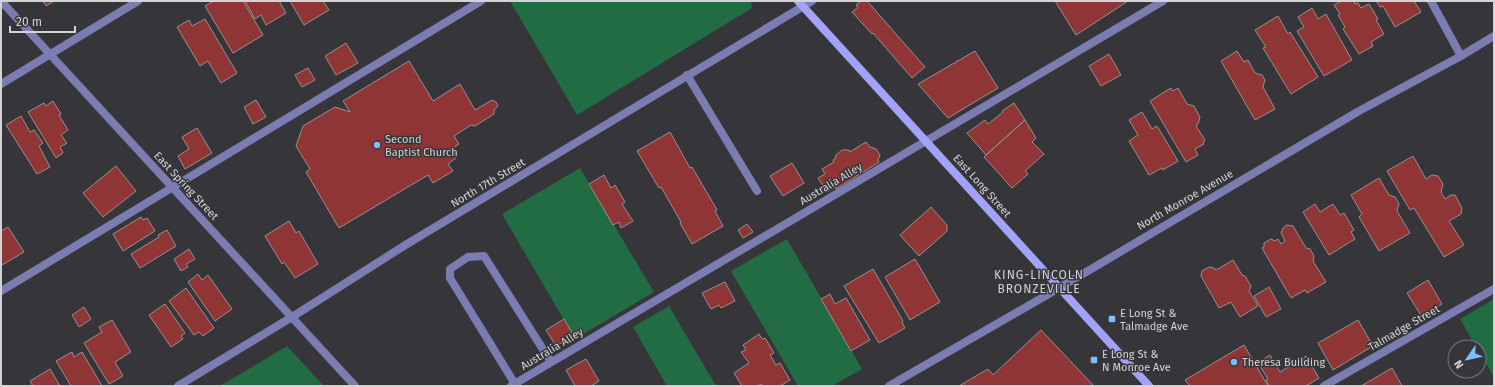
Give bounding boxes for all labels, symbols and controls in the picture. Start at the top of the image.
scale bar [10,8,75,34]
text: 20 m [16,15,42,29]
place label: Second Baptist Church [385,133,458,159]
marker: Second Baptist Church [372,140,382,150]
street label: East Spring Street [151,149,221,223]
street label: East Long Street [950,152,1014,220]
street label: North 17th Street [449,156,528,210]
street label: Australia Alley [797,160,865,208]
street label: North Monroe Avenue [1135,167,1235,233]
district label: KING-LINCOLN BRONZEVILLE [994,268,1084,296]
street label: Talmadge Street [1366,302,1442,354]
place label: E Long St & Talmadge Ave [1120,307,1188,333]
marker: E Long St & Talmadge Ave [1107,314,1117,324]
street label: Australia Alley [518,325,586,373]
north arrow [1447,339,1487,379]
place label: E Long St & N Monroe Ave [1102,348,1171,374]
marker: E Long St & N Monroe Ave [1089,355,1099,365]
place label: Theresa Building [1242,356,1325,369]
marker: Theresa Building [1229,357,1239,367]
text: N [1452,358,1467,371]

